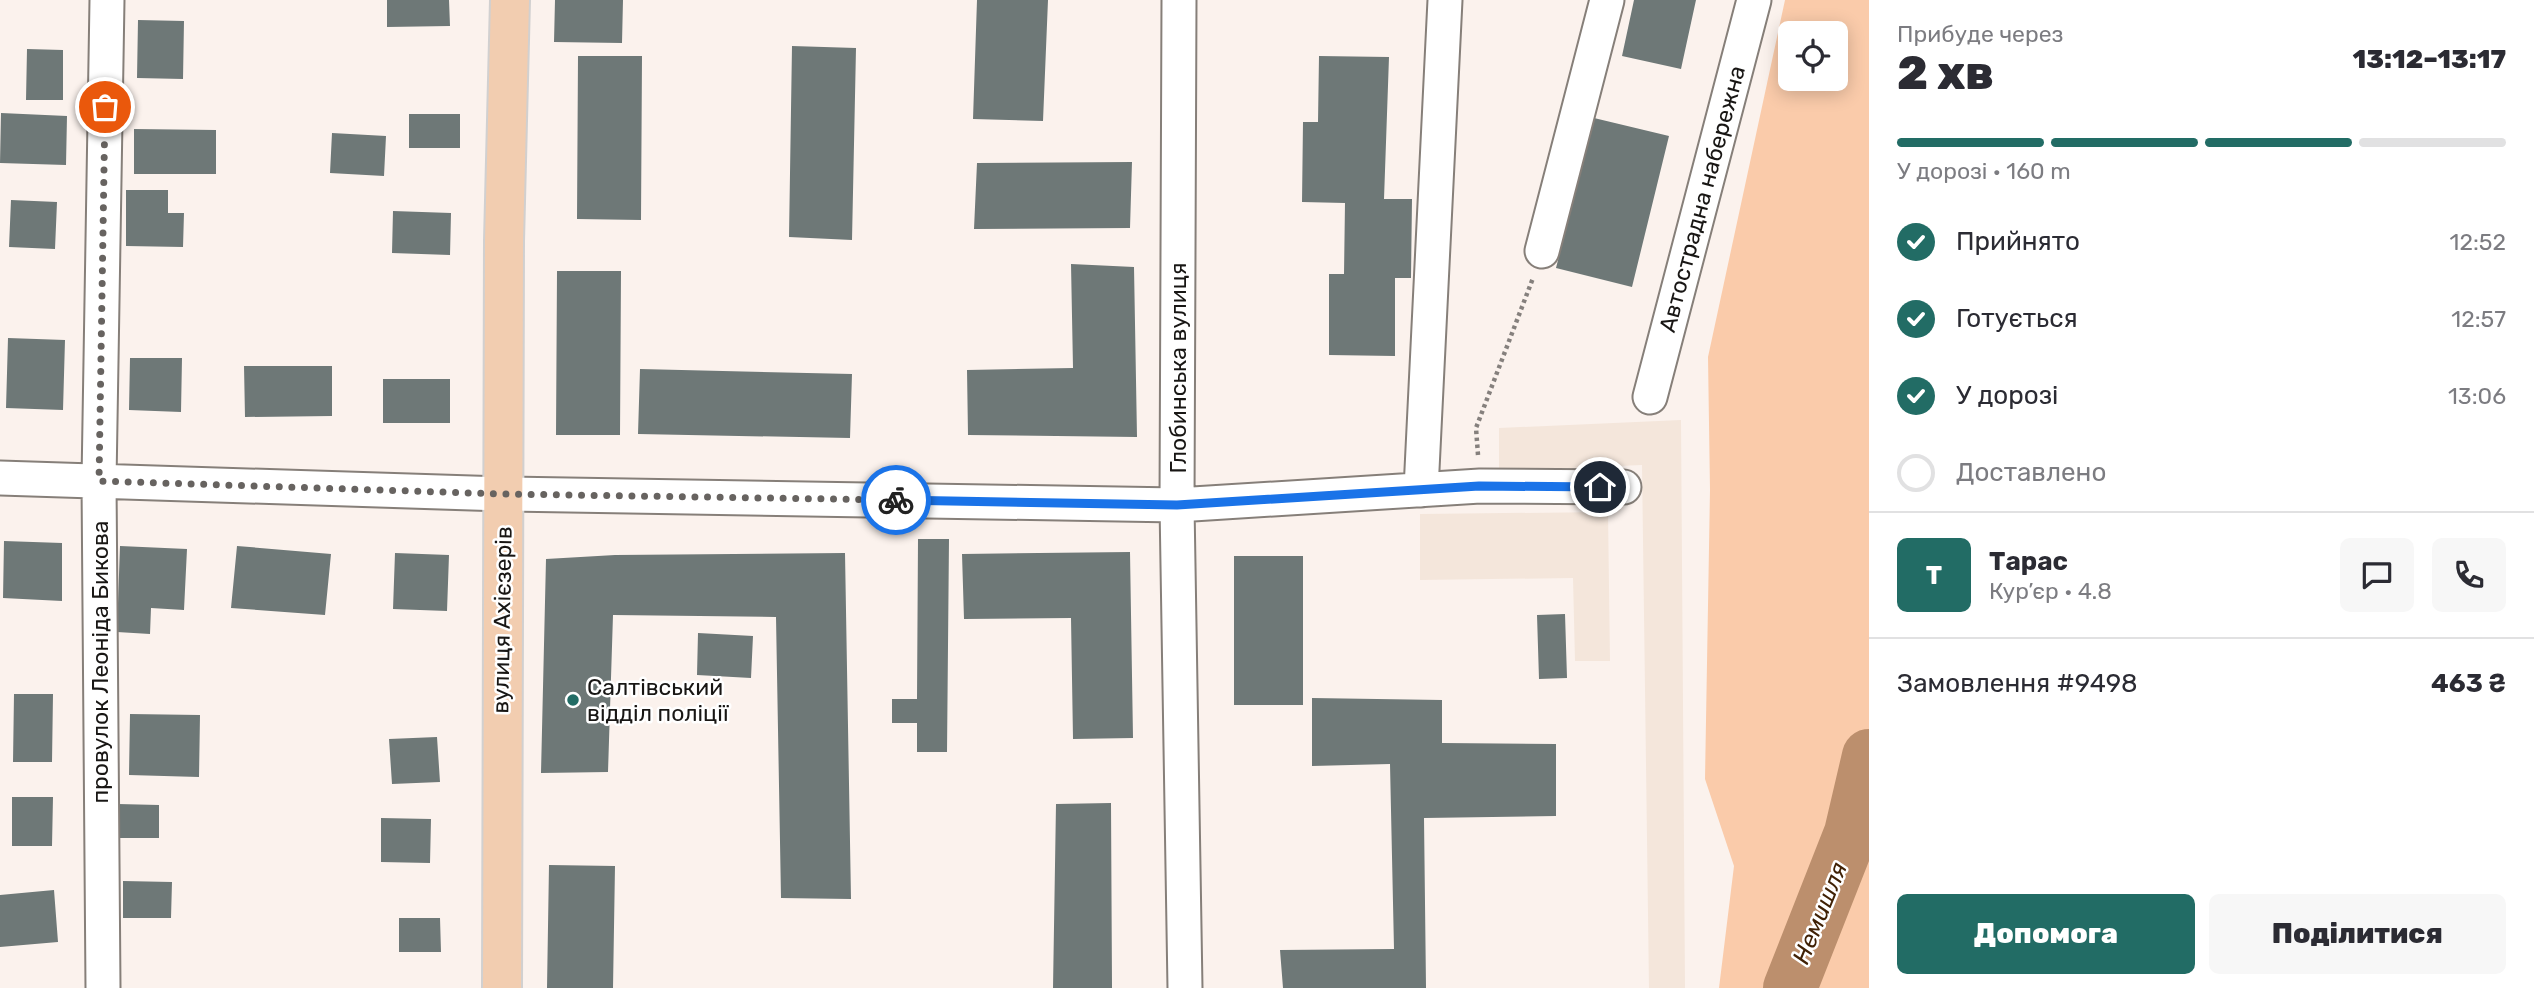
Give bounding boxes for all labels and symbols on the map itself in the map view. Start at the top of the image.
street label: Автострадна набережна [1653,63,1751,335]
pin [75,77,135,137]
street label: Глобинська вулиця [1164,263,1192,473]
pin [1570,457,1630,517]
courier [861,465,931,535]
street label: провулок Леоніда Бикова [86,520,114,804]
street label: вулиця Ахієзерів [486,526,518,714]
place label: Салтівський відділ поліції [587,673,729,727]
marker: Салтівський відділ поліції [565,692,581,708]
water label: Немишля [1787,858,1853,968]

